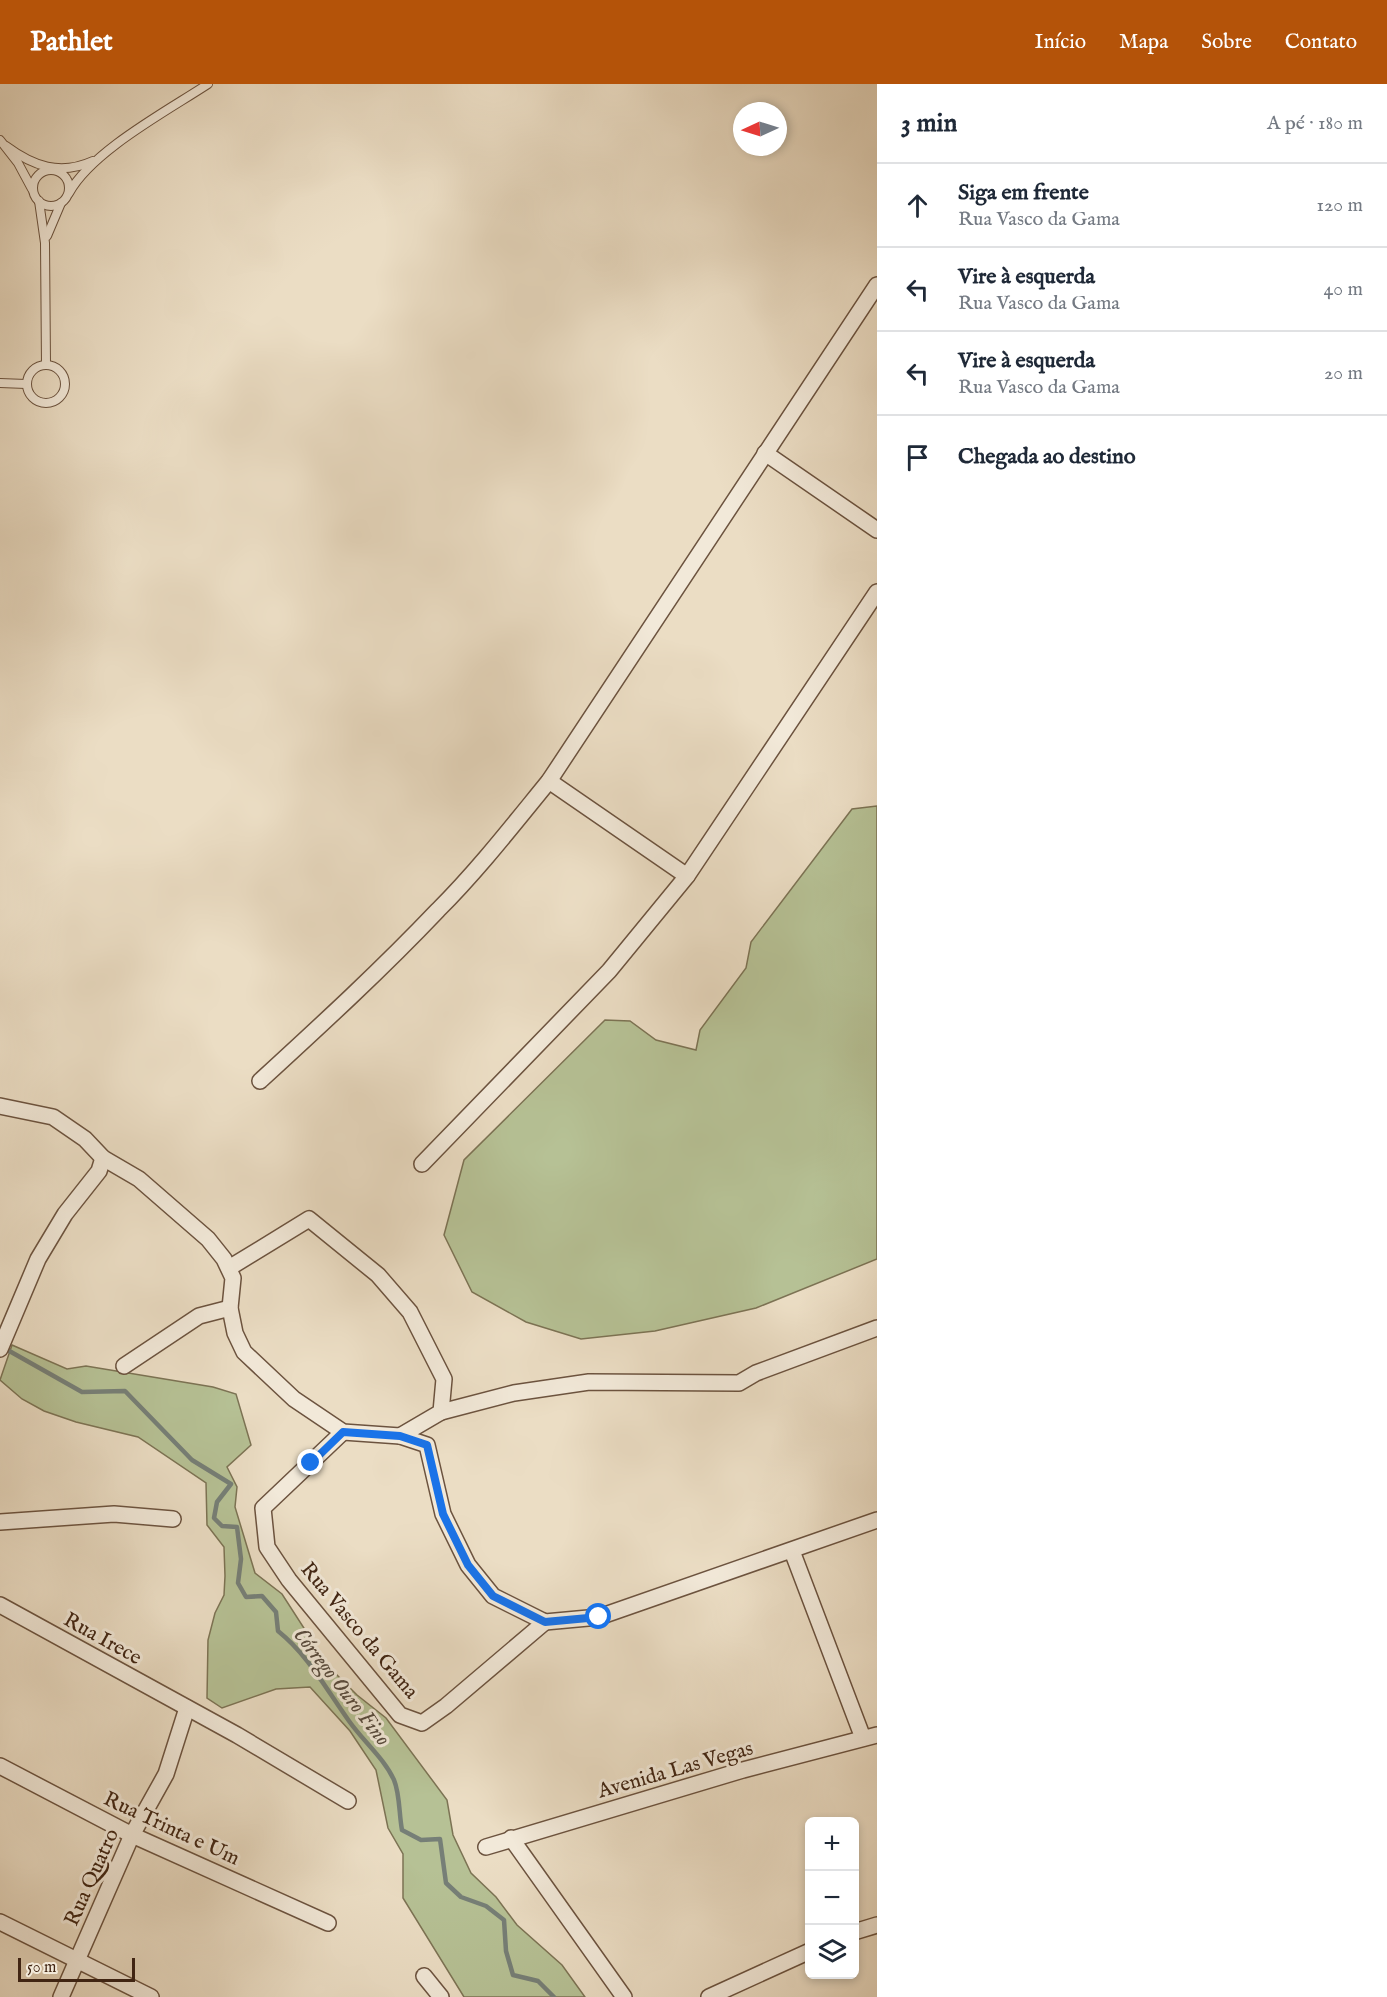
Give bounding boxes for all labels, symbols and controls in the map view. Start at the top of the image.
text: Pathlet [30,25,113,60]
text: Início [1034,29,1086,56]
text: Mapa [1119,29,1168,56]
text: Sobre [1201,29,1252,56]
text: Contato [1285,29,1357,56]
north arrow [733,102,787,156]
text: 3 min [901,107,957,140]
text: A pé · 180 m [1267,111,1363,136]
text: Siga em frente [958,179,1089,207]
icon: ahead [901,189,934,222]
text: 120 m [1317,193,1363,218]
text: Rua Vasco da Gama [958,207,1120,232]
text: Vire à esquerda [958,263,1095,291]
icon: left [901,273,934,306]
text: 40 m [1324,277,1363,302]
text: Rua Vasco da Gama [958,291,1120,316]
text: Vire à esquerda [958,347,1095,375]
icon: left [901,357,934,390]
text: 20 m [1324,361,1363,386]
text: Rua Vasco da Gama [958,375,1120,400]
icon: arrive [901,441,934,474]
text: Chegada ao destino [958,443,1136,471]
route end [297,1449,323,1475]
street label: Rua Vasco da Gama [294,1557,424,1706]
route start [585,1603,611,1629]
street label: Rua Irece [58,1607,146,1672]
water label: Córrego Ouro Fino [287,1623,396,1752]
street label: Avenida Las Vegas [594,1735,756,1806]
street label: Rua Trinta e Um [99,1786,244,1873]
map controls [805,1817,859,1979]
button: + [805,1817,859,1871]
street label: Rua Quatro [59,1825,126,1931]
button: − [805,1871,859,1925]
button: layers [805,1925,859,1979]
scale bar [18,1955,135,1982]
text: 50 m [27,1958,56,1978]

